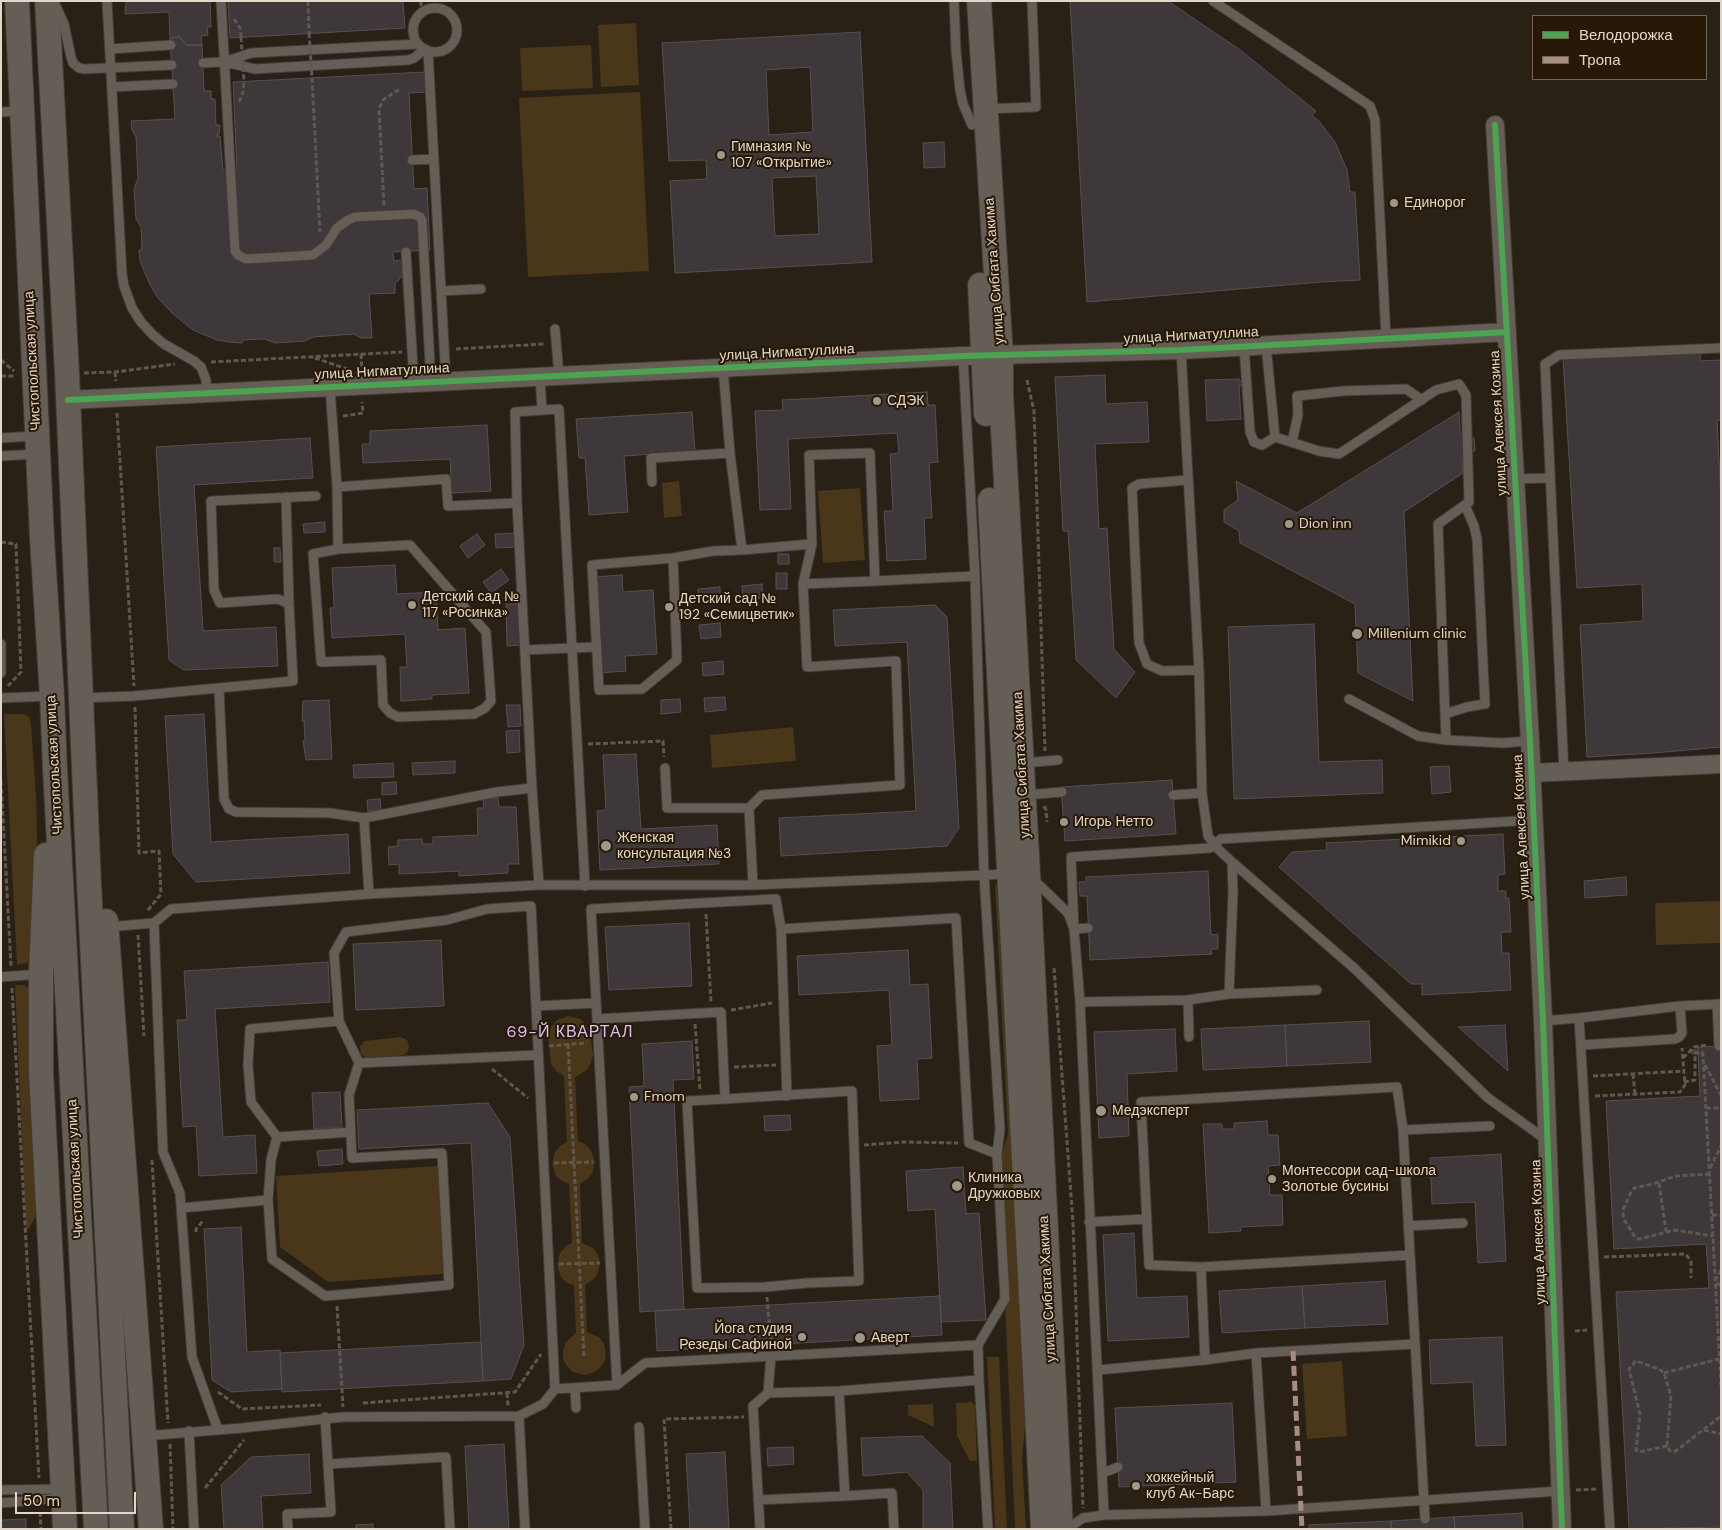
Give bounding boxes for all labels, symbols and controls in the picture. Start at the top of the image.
legend [1532,15,1707,80]
text: Велодорожка [1579,25,1673,45]
text: Тропа [1579,50,1620,70]
place label: Гимназия № 107 «Открытие» [731,139,832,172]
marker: Гимназия № 107 «Открытие» [715,149,727,161]
place label: Единорог [1404,195,1466,211]
street label: улица Сибгата Хакима [982,197,1008,345]
marker: Единорог [1388,197,1400,209]
street label: Чистопольская улица [21,291,45,431]
street label: улица Нигматуллина [1123,324,1259,348]
street label: улица Нигматуллина [719,341,855,365]
street label: улица Алексея Козина [1487,350,1511,496]
street label: улица Нигматуллина [314,360,450,384]
place label: СДЭК [887,393,925,409]
marker: СДЭК [871,395,883,407]
place label: Dion inn [1299,516,1351,532]
marker: Dion inn [1283,518,1295,530]
place label: Детский сад № 117 «Росинка» [422,589,519,622]
place label: Детский сад № 192 «Семицветик» [679,591,795,624]
marker: Детский сад № 117 «Росинка» [406,599,418,611]
marker: Детский сад № 192 «Семицветик» [663,601,675,613]
place label: Millenium clinic [1368,626,1467,642]
marker: Millenium clinic [1350,627,1364,641]
street label: улица Сибгата Хакима [1010,691,1034,839]
street label: Чистопольская улица [43,695,67,835]
street label: улица Алексея Козина [1510,754,1534,900]
place label: Игорь Нетто [1074,814,1153,830]
marker: Игорь Нетто [1058,816,1070,828]
place label: Женская консультация №3 [617,830,731,862]
place label: Mimikid [1401,833,1451,849]
marker: Mimikid [1455,835,1467,847]
marker: Женская консультация №3 [599,839,613,853]
district label: 69-Й КВАРТАЛ [505,1023,635,1043]
place label: Fmom [644,1089,685,1105]
marker: Fmom [628,1091,640,1103]
street label: Чистопольская улица [64,1099,88,1239]
place label: Медэксперт [1112,1103,1189,1119]
marker: Медэксперт [1094,1104,1108,1118]
street label: улица Алексея Козина [1528,1159,1550,1305]
place label: Монтессори сад-школа Золотые бусины [1282,1163,1436,1196]
place label: Клиника Дружковых [968,1170,1040,1202]
marker: Монтессори сад-школа Золотые бусины [1266,1173,1278,1185]
marker: Клиника Дружковых [950,1179,964,1193]
street label: улица Сибгата Хакима [1036,1215,1060,1363]
place label: Йога студия Резеды Сафиной [679,1321,792,1354]
place label: Аверт [871,1330,909,1346]
marker: Йога студия Резеды Сафиной [796,1331,808,1343]
marker: Аверт [853,1331,867,1345]
place label: хоккейный клуб Ак-Барс [1146,1470,1234,1502]
marker: хоккейный клуб Ак-Барс [1130,1480,1142,1492]
scale bar [18,1482,139,1514]
text: 50 m [23,1491,60,1511]

